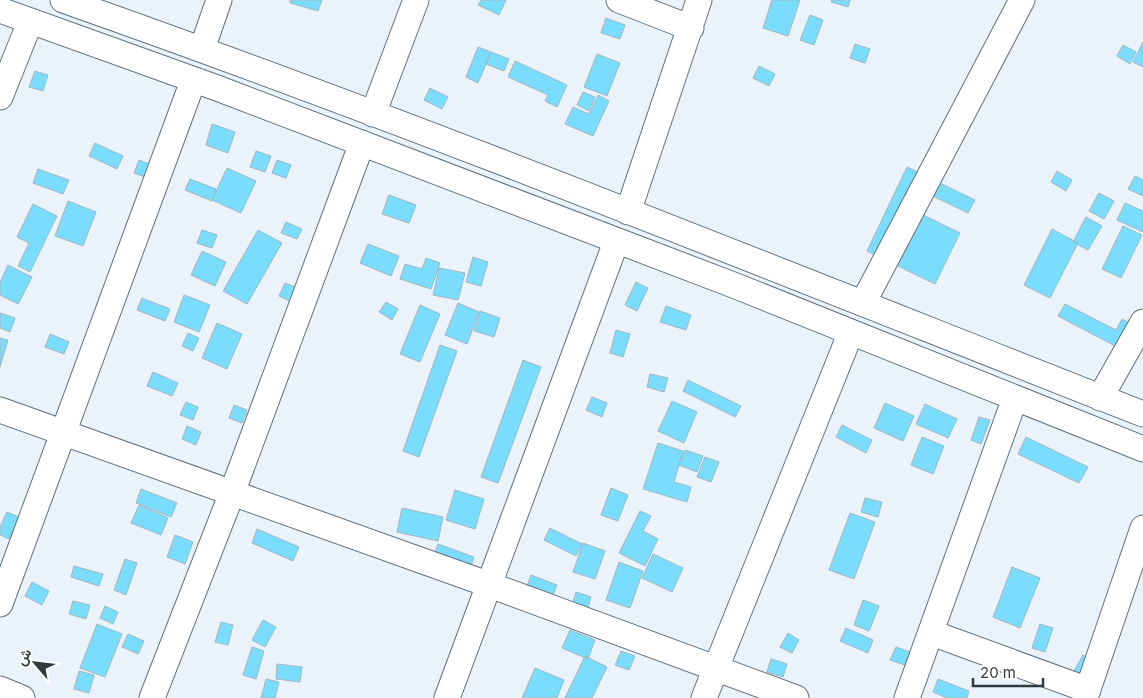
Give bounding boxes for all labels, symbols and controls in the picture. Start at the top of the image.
north arrow [10,638,60,688]
text: ش [12,645,35,669]
scale bar [973,656,1043,688]
text: 20 m [980,663,1016,682]

